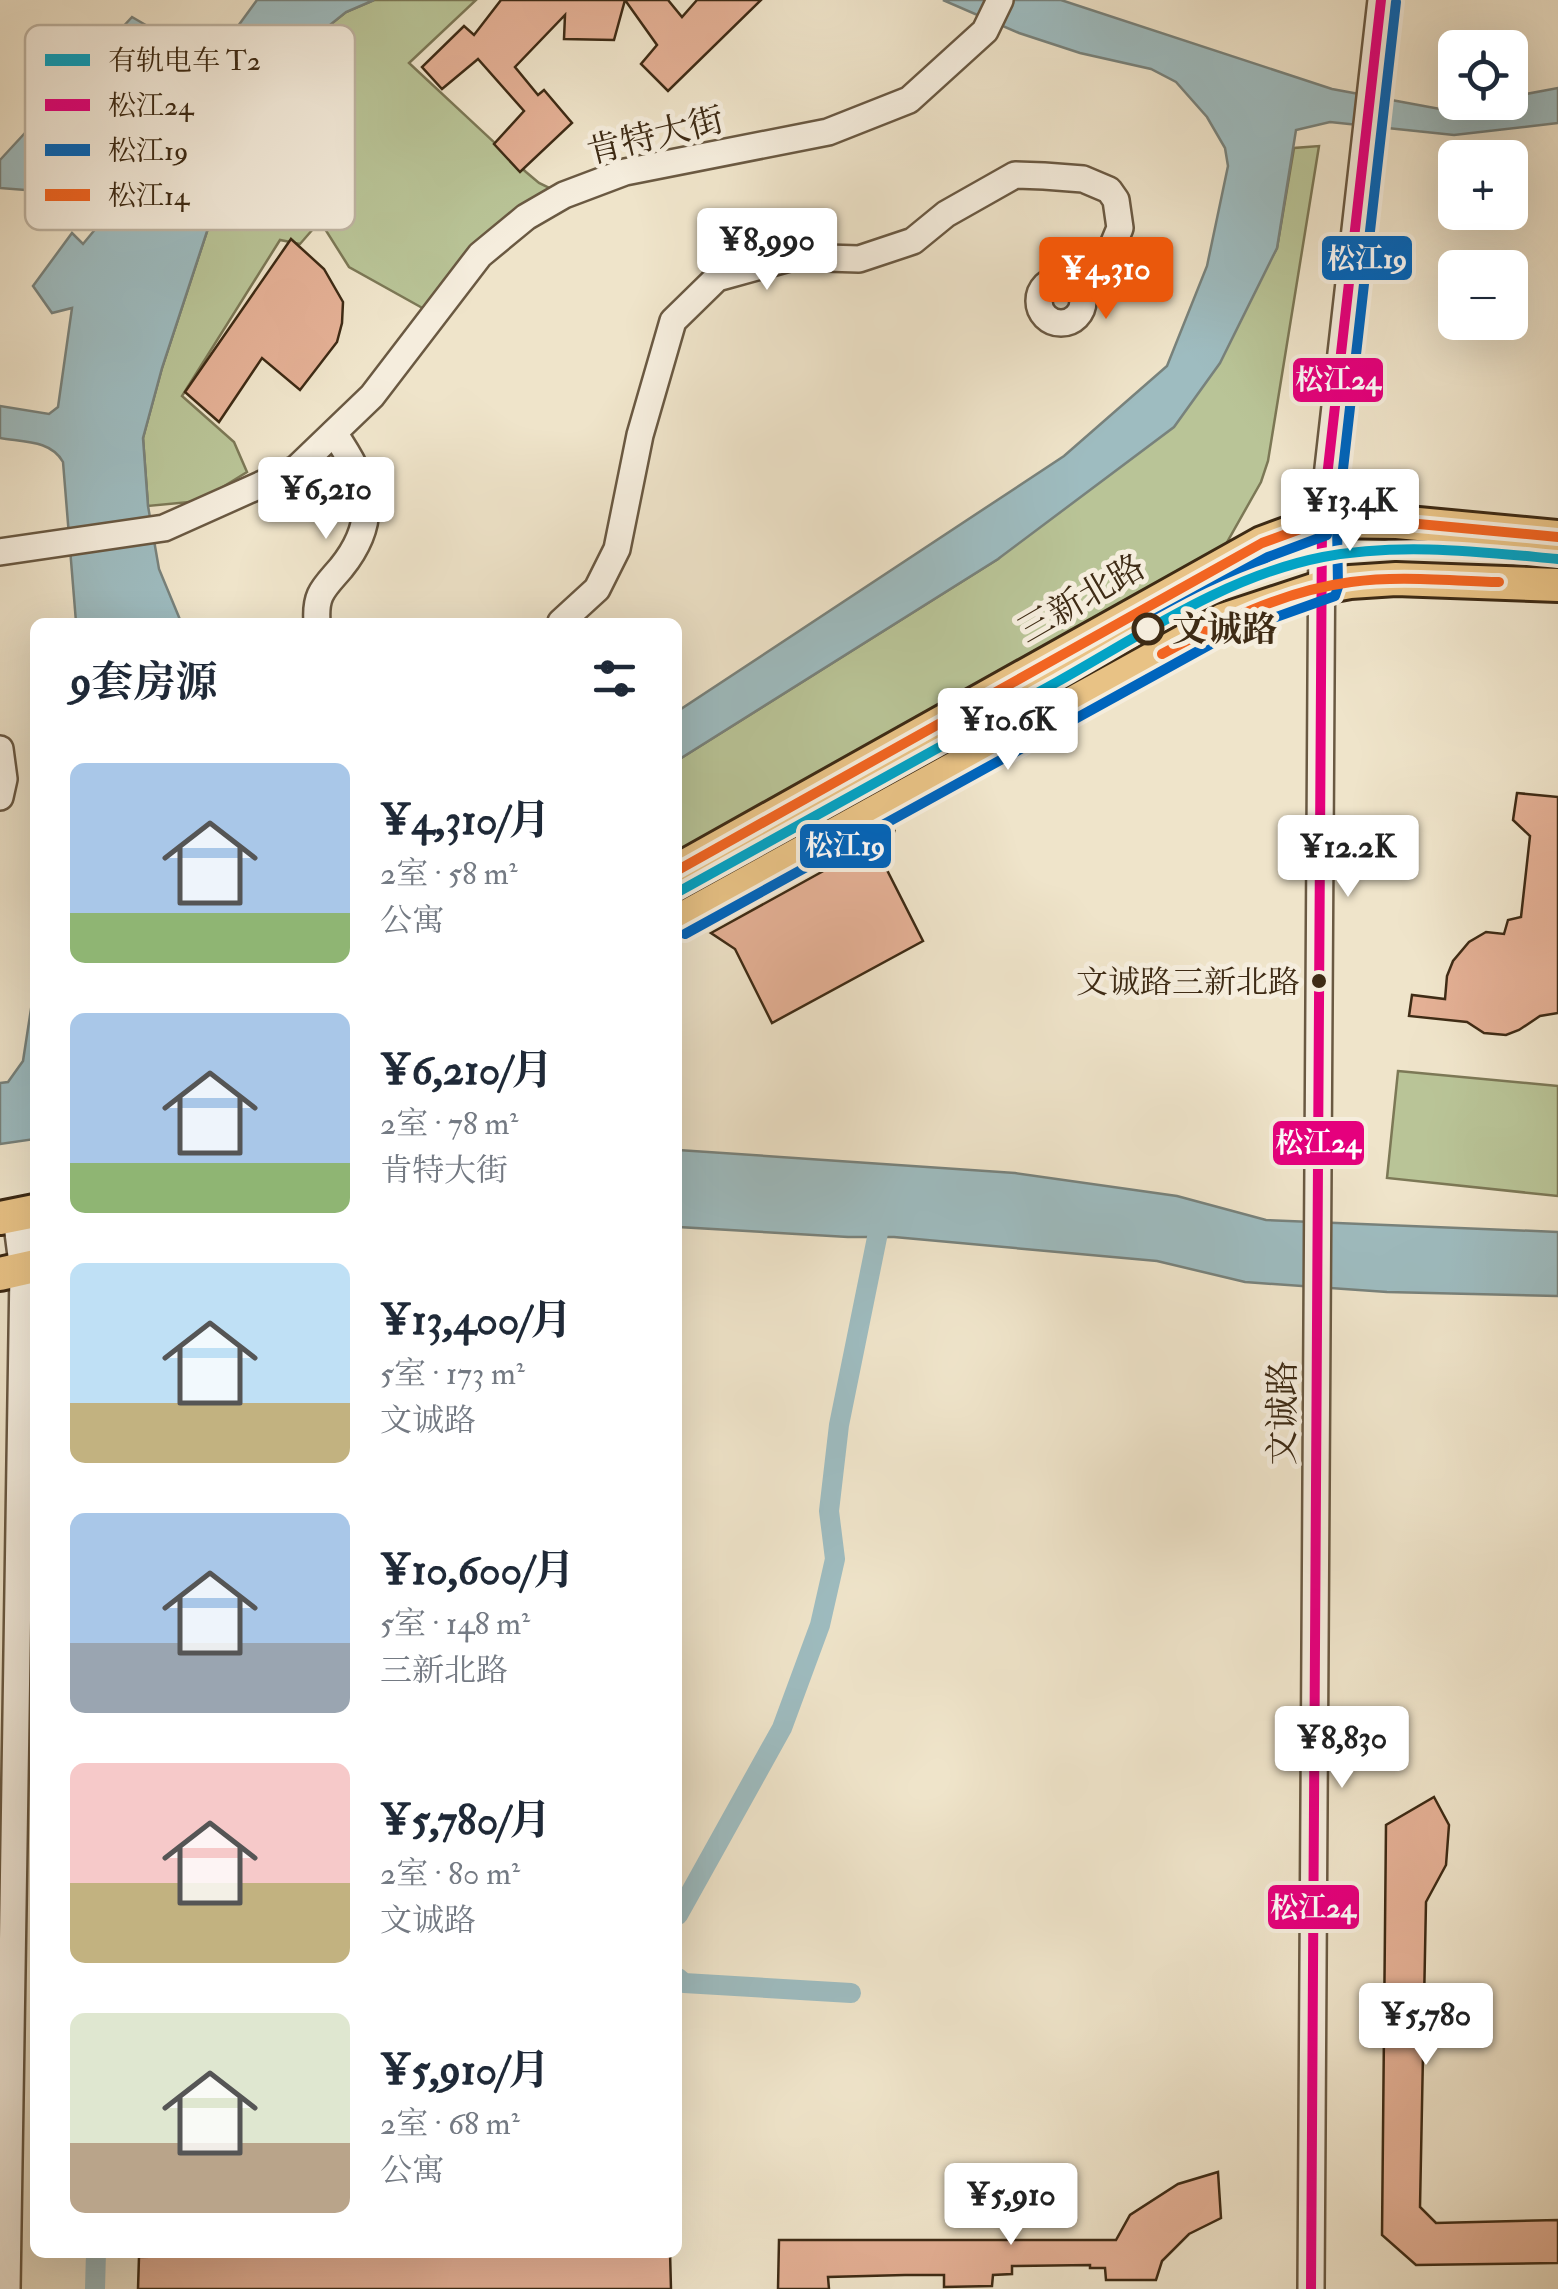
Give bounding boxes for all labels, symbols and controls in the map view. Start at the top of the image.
legend [25,25,355,230]
map controls [1438,30,1528,340]
button: locate [1438,30,1528,120]
text: 有轨电车 T2 [108,44,261,79]
text: 松江24 [108,89,195,124]
street label: 肯特大街 [582,98,728,174]
text: 松江19 [108,134,188,169]
button: + [1438,140,1528,230]
text: 松江14 [108,179,191,214]
pin: ¥8,990 [686,208,848,293]
text: ¥8,990 [719,220,815,260]
line badge: 松江19 [1320,234,1414,282]
pin: ¥4,310 [1025,237,1187,322]
text: 松江19 [1327,242,1407,277]
text: ¥4,310 [1061,249,1151,289]
button: − [1438,250,1528,340]
line badge: 松江24 [1291,356,1385,404]
text: 松江24 [1295,363,1383,398]
pin: ¥6,210 [245,457,407,542]
text: ¥6,210 [280,469,372,509]
pin: ¥13.4K [1269,469,1431,554]
text: ¥13.4K [1303,481,1397,521]
street label: 三新北路 [1010,545,1153,653]
place label: 文诚路 [1172,608,1277,652]
marker: 文诚路 [1133,614,1163,644]
icon: filters [587,651,642,706]
text: 9套房源 [70,657,218,709]
pin: ¥10.6K [927,688,1089,773]
text: ¥10.6K [960,700,1056,740]
text: ¥4,310/月 [380,795,550,847]
icon: home [150,803,270,923]
pin: ¥12.2K [1267,815,1429,900]
line badge: 松江19 [798,822,893,870]
text: ¥12.2K [1300,827,1396,867]
text: 松江19 [805,829,885,864]
text: 2室 · 58 m² [380,854,518,894]
text: 公寓 [380,901,444,941]
place label: 文诚路三新北路 [1076,963,1300,1003]
marker: 文诚路三新北路 [1309,971,1329,991]
text: ¥6,210/月 [380,1045,553,1097]
icon: home [150,1053,270,1173]
text: 2室 · 78 m² [380,1104,518,1144]
line badge: 松江24 [1271,1119,1366,1167]
text: 松江24 [1275,1126,1363,1161]
text: 肯特大街 [380,1151,508,1191]
text: ¥13,400/月 [380,1295,572,1347]
icon: home [150,1303,270,1423]
text: 5室 · 173 m² [380,1354,525,1394]
street label: 文诚路 [1261,1360,1305,1466]
text: 文诚路 [380,1401,476,1441]
text: ¥10,600/月 [380,1545,575,1597]
icon: home [150,1553,270,1673]
text: 5室 · 148 m² [380,1604,530,1644]
text: 三新北路 [380,1651,508,1691]
pin: ¥8,830 [1261,1706,1423,1791]
text: ¥8,830 [1297,1718,1387,1758]
text: ¥5,780/月 [380,1795,551,1847]
icon: home [150,1803,270,1923]
text: 2室 · 80 m² [380,1854,520,1894]
line badge: 松江24 [1266,1883,1361,1931]
text: 松江24 [1270,1891,1358,1926]
text: 文诚路 [380,1901,476,1941]
pin: ¥5,780 [1345,1983,1507,2068]
text: ¥5,780 [1381,1995,1471,2035]
text: ¥5,910/月 [380,2045,550,2097]
icon: home [150,2053,270,2173]
text: 2室 · 68 m² [380,2104,520,2144]
text: 公寓 [380,2151,444,2191]
pin: ¥5,910 [930,2163,1092,2248]
text: ¥5,910 [966,2175,1056,2215]

